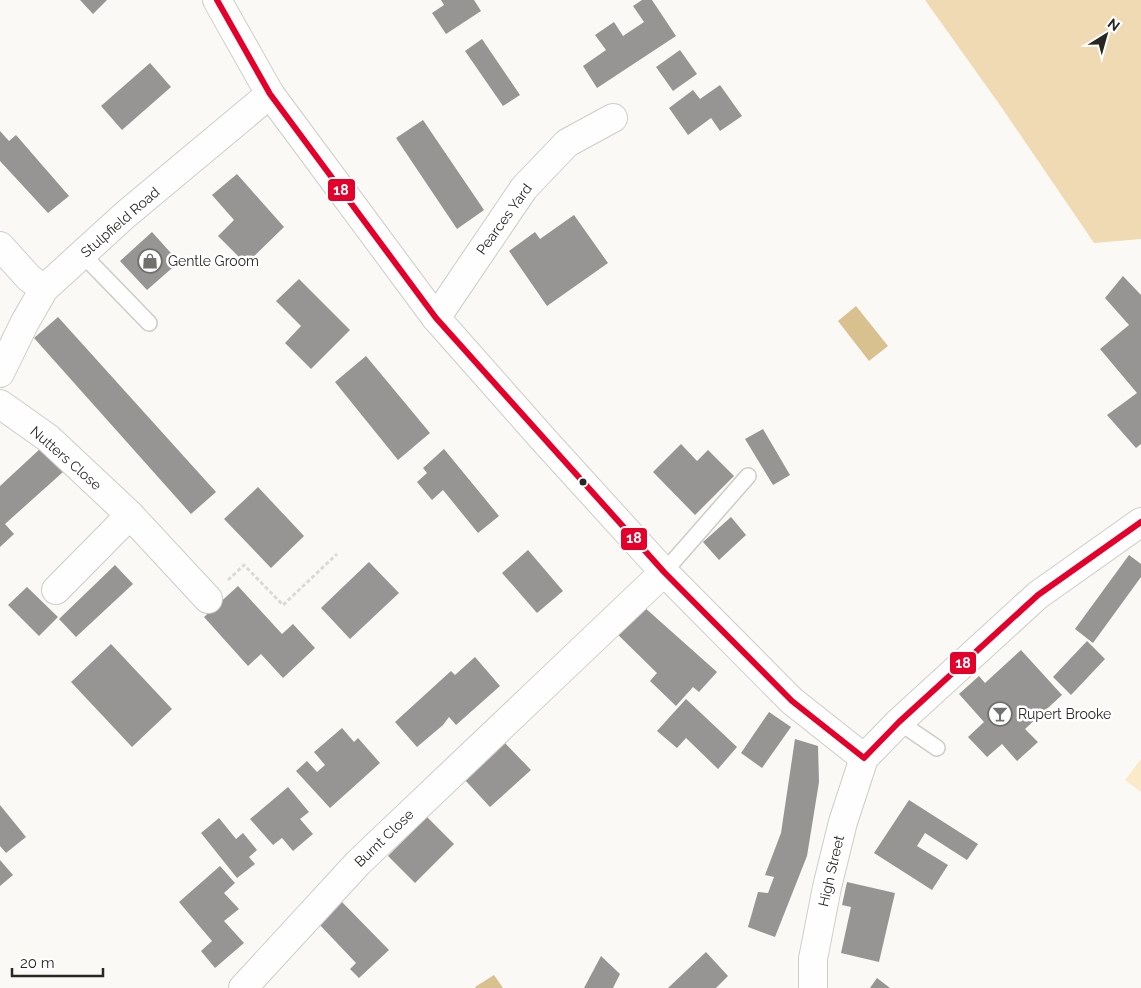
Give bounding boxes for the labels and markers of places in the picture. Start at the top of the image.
shop icon: Gentle Groom [137,248,163,274]
place label: Gentle Groom [168,253,259,269]
unlabelled marker [578,477,588,487]
bar icon: Rupert Brooke [987,701,1013,727]
place label: Rupert Brooke [1018,706,1111,722]

